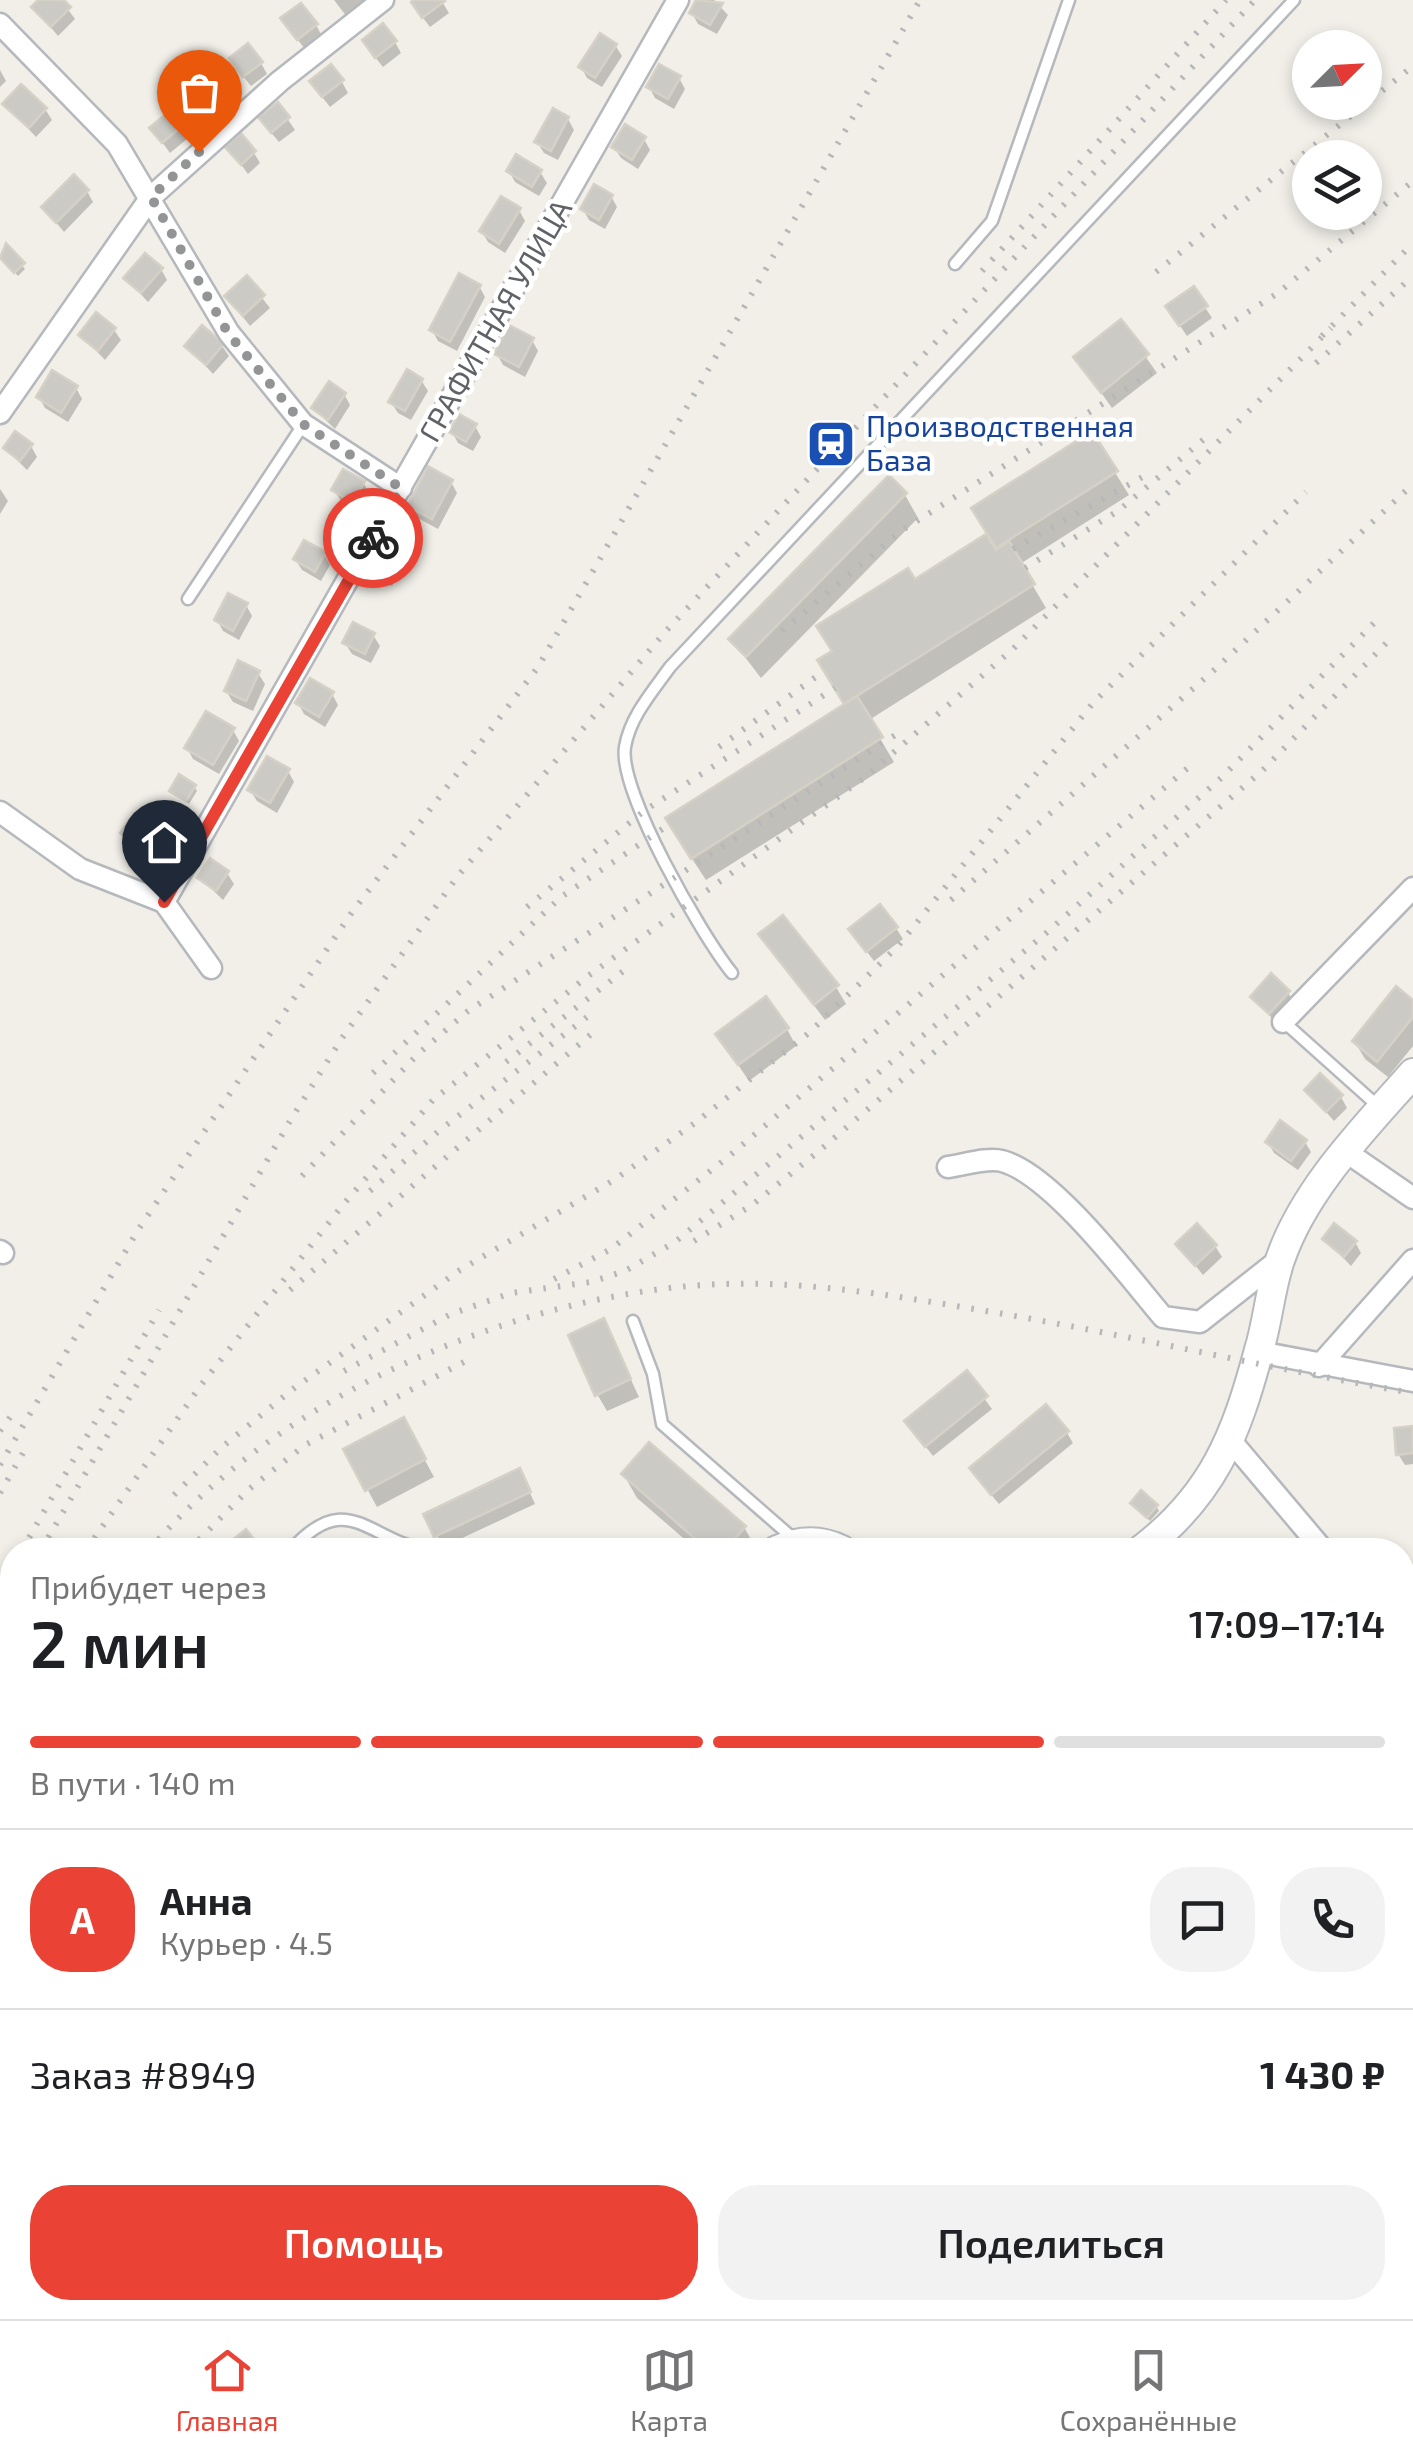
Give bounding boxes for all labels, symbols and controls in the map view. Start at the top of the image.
north arrow [1292,30,1382,120]
map controls [1292,30,1382,230]
pin [157,50,242,153]
icon: bag [172,65,227,120]
button: layers [1292,140,1382,230]
street label: ГРАФИТНАЯ УЛИЦА [410,192,578,448]
place label: Производственная База [866,407,1134,477]
station icon: Производственная База [805,418,857,470]
courier [323,488,423,588]
icon: bike [346,511,401,566]
pin [122,800,207,903]
icon: home [137,815,192,870]
text: Прибудет через [30,1567,267,1605]
text: 17:09–17:14 [1189,1600,1385,1646]
text: 2 мин [30,1603,209,1681]
text: В пути · 140 m [30,1763,236,1801]
button: chat [1150,1867,1255,1972]
button: phone [1280,1867,1385,1972]
text: Анна [160,1877,253,1923]
text: А [70,1896,95,1942]
text: Курьер · 4.5 [160,1923,333,1961]
text: Заказ #8949 [30,2051,256,2097]
text: 1 430 ₽ [1260,2051,1385,2097]
button: Помощь [30,2185,698,2300]
button: Поделиться [718,2185,1385,2300]
tab: Главная [176,2343,279,2437]
tab: Карта [630,2343,708,2437]
tab: Сохранённые [1060,2343,1237,2437]

